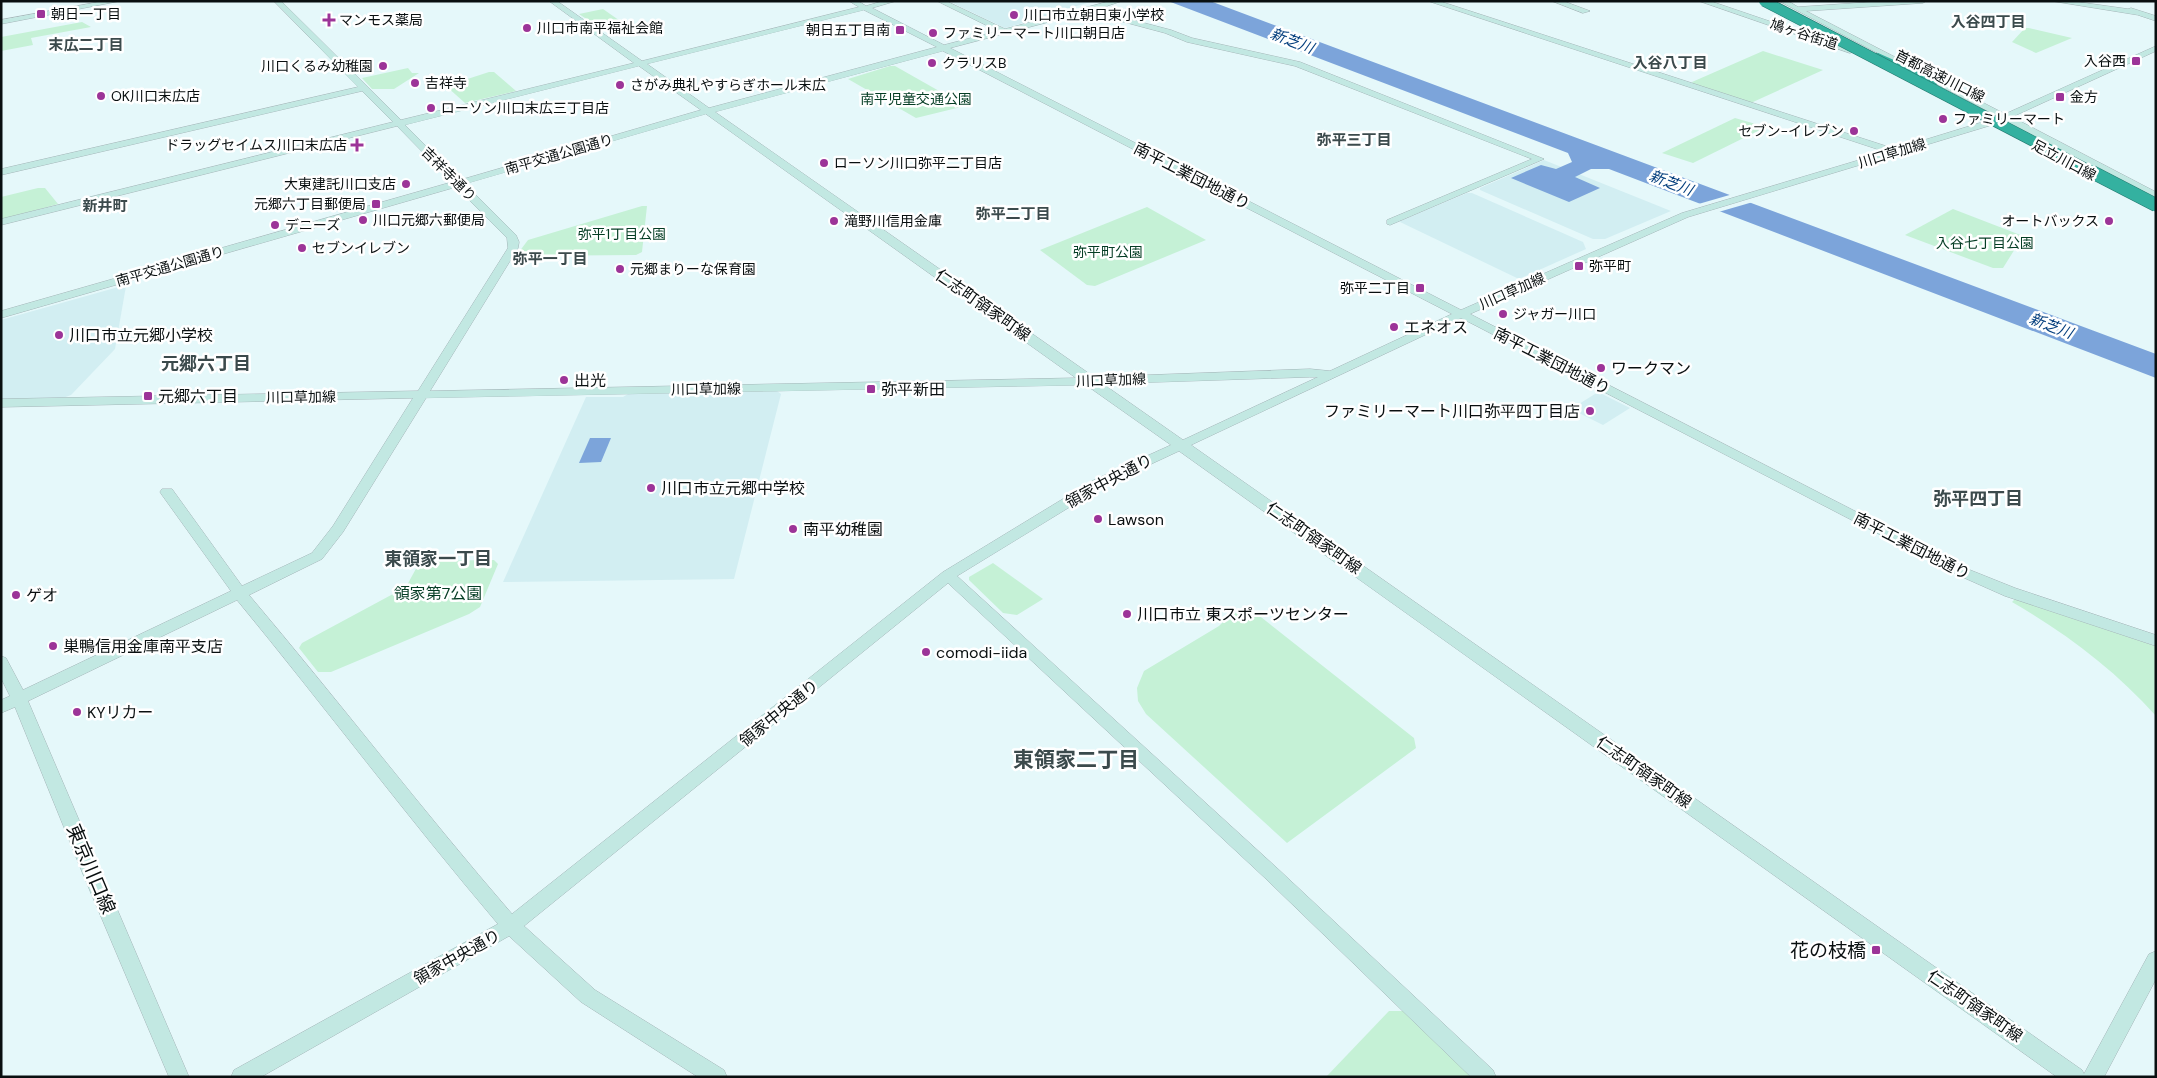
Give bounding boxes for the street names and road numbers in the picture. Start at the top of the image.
street label: 鳩ヶ谷街道 [1768,15,1840,53]
street label: 首都高速川口線 [1892,46,1988,106]
street label: 南平交通公園通り [503,130,615,178]
street label: 川口草加線 [1856,134,1928,172]
street label: 足立川口線 [2029,136,2099,184]
street label: 南平工業団地通り [1130,138,1254,214]
street label: 吉祥寺通り [418,143,480,205]
street label: 南平交通公園通り [114,242,226,290]
street label: 仁志町領家町線 [931,264,1035,346]
street label: 川口草加線 [1476,269,1548,313]
street label: 南平工業団地通り [1490,323,1614,399]
street label: 川口草加線 [1076,370,1146,390]
street label: 川口草加線 [671,379,741,399]
street label: 川口草加線 [266,387,336,407]
street label: 領家中央通り [1062,449,1156,513]
street label: 仁志町領家町線 [1262,497,1366,579]
street label: 南平工業団地通り [1850,508,1974,584]
street label: 領家中央通り [735,675,823,751]
street label: 仁志町領家町線 [1592,731,1696,813]
street label: 東京川口線 [61,820,121,918]
street label: 領家中央通り [410,925,504,989]
street label: 仁志町領家町線 [1923,965,2027,1047]

